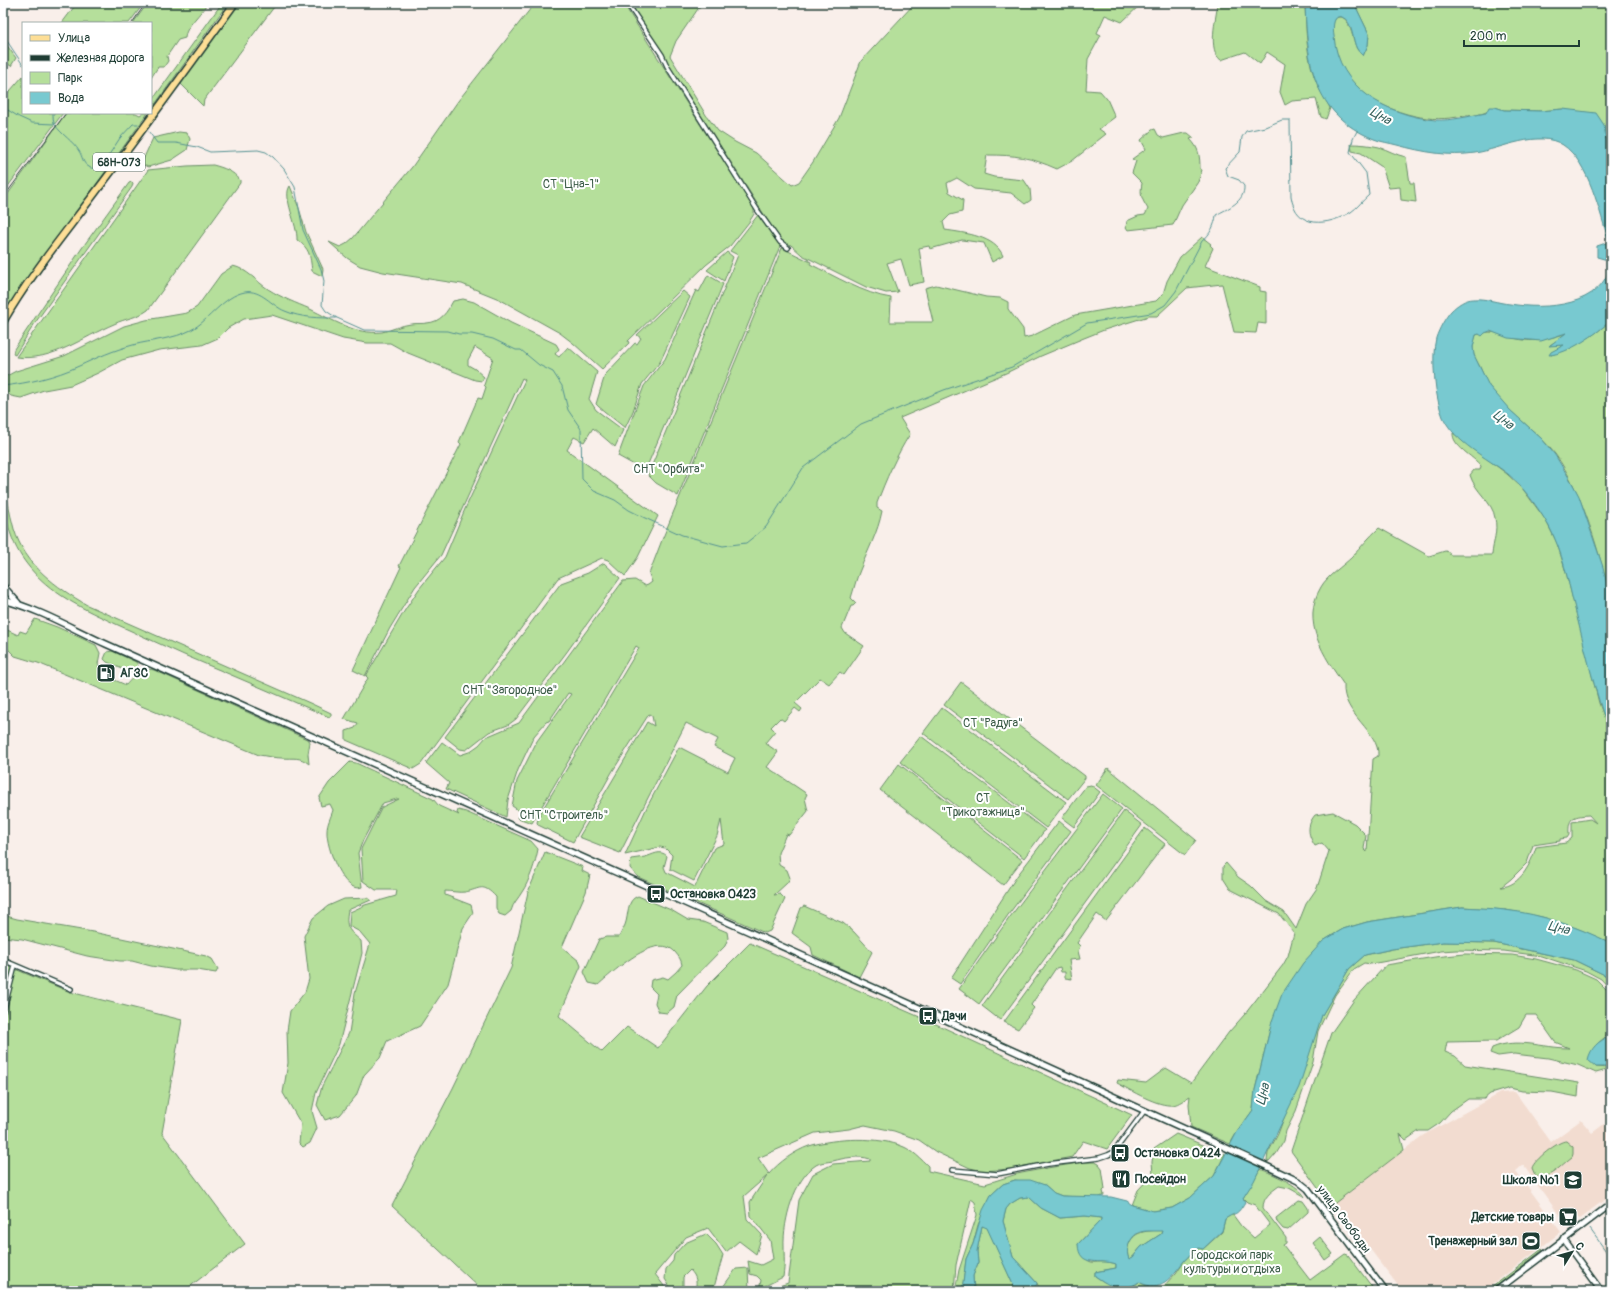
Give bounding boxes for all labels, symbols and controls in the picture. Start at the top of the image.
legend [22,22,152,114]
scale bar [1464,22,1579,48]
text: 200 m [1470,29,1507,44]
text: Улица [58,31,90,46]
text: Железная дорога [56,51,145,66]
text: Парк [58,71,83,86]
text: Вода [58,91,84,106]
water label: Цна [1367,103,1395,129]
road number: 68Н-073 [93,153,145,171]
park label: СТ "Цна-1" [543,177,599,192]
water label: Цна [1490,407,1518,433]
park label: CНТ "Орбита" [633,462,705,477]
fuel station icon: АГЗС [95,662,117,684]
place label: АГЗС [120,666,149,681]
park label: СНТ "Загородное" [463,683,557,698]
park label: СТ "Радуга" [963,716,1023,731]
park label: СТ "Трикотажница" [941,791,1025,820]
park label: CНТ "Строитель" [520,808,608,823]
bus stop icon: Остановка 0423 [645,883,667,905]
place label: Остановка 0423 [670,887,756,902]
water label: Цна [1546,918,1572,939]
bus stop icon: Дачи [917,1005,939,1027]
place label: Дачи [941,1009,967,1024]
water label: Цна [1252,1081,1274,1107]
bus stop icon: Остановка 0424 [1109,1142,1131,1164]
place label: Остановка 0424 [1134,1146,1221,1161]
restaurant icon: Посейдон [1110,1168,1132,1190]
school or university icon: Школа №1 [1562,1169,1584,1191]
place label: Посейдон [1135,1172,1186,1187]
place label: Школа №1 [1502,1173,1559,1188]
street label: улица Свободы [1313,1182,1374,1256]
supermarket icon: Детские товары [1557,1206,1579,1228]
place label: Детские товары [1470,1210,1554,1225]
sports icon: Тренажерный зал [1520,1230,1542,1252]
north arrow [1552,1232,1592,1272]
place label: Тренажерный зал [1427,1234,1517,1249]
text: С [1572,1240,1587,1253]
park label: Городской парк культуры и отдыха [1183,1248,1281,1277]

